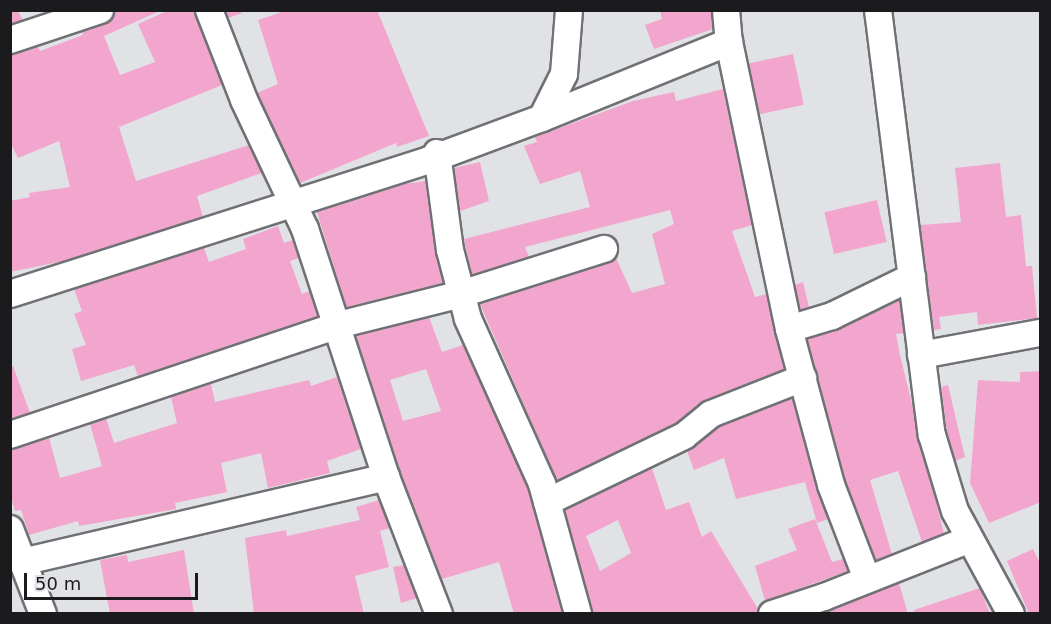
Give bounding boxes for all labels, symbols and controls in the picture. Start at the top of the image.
scale bar [27,561,201,599]
text: 50 m [35,573,81,594]

